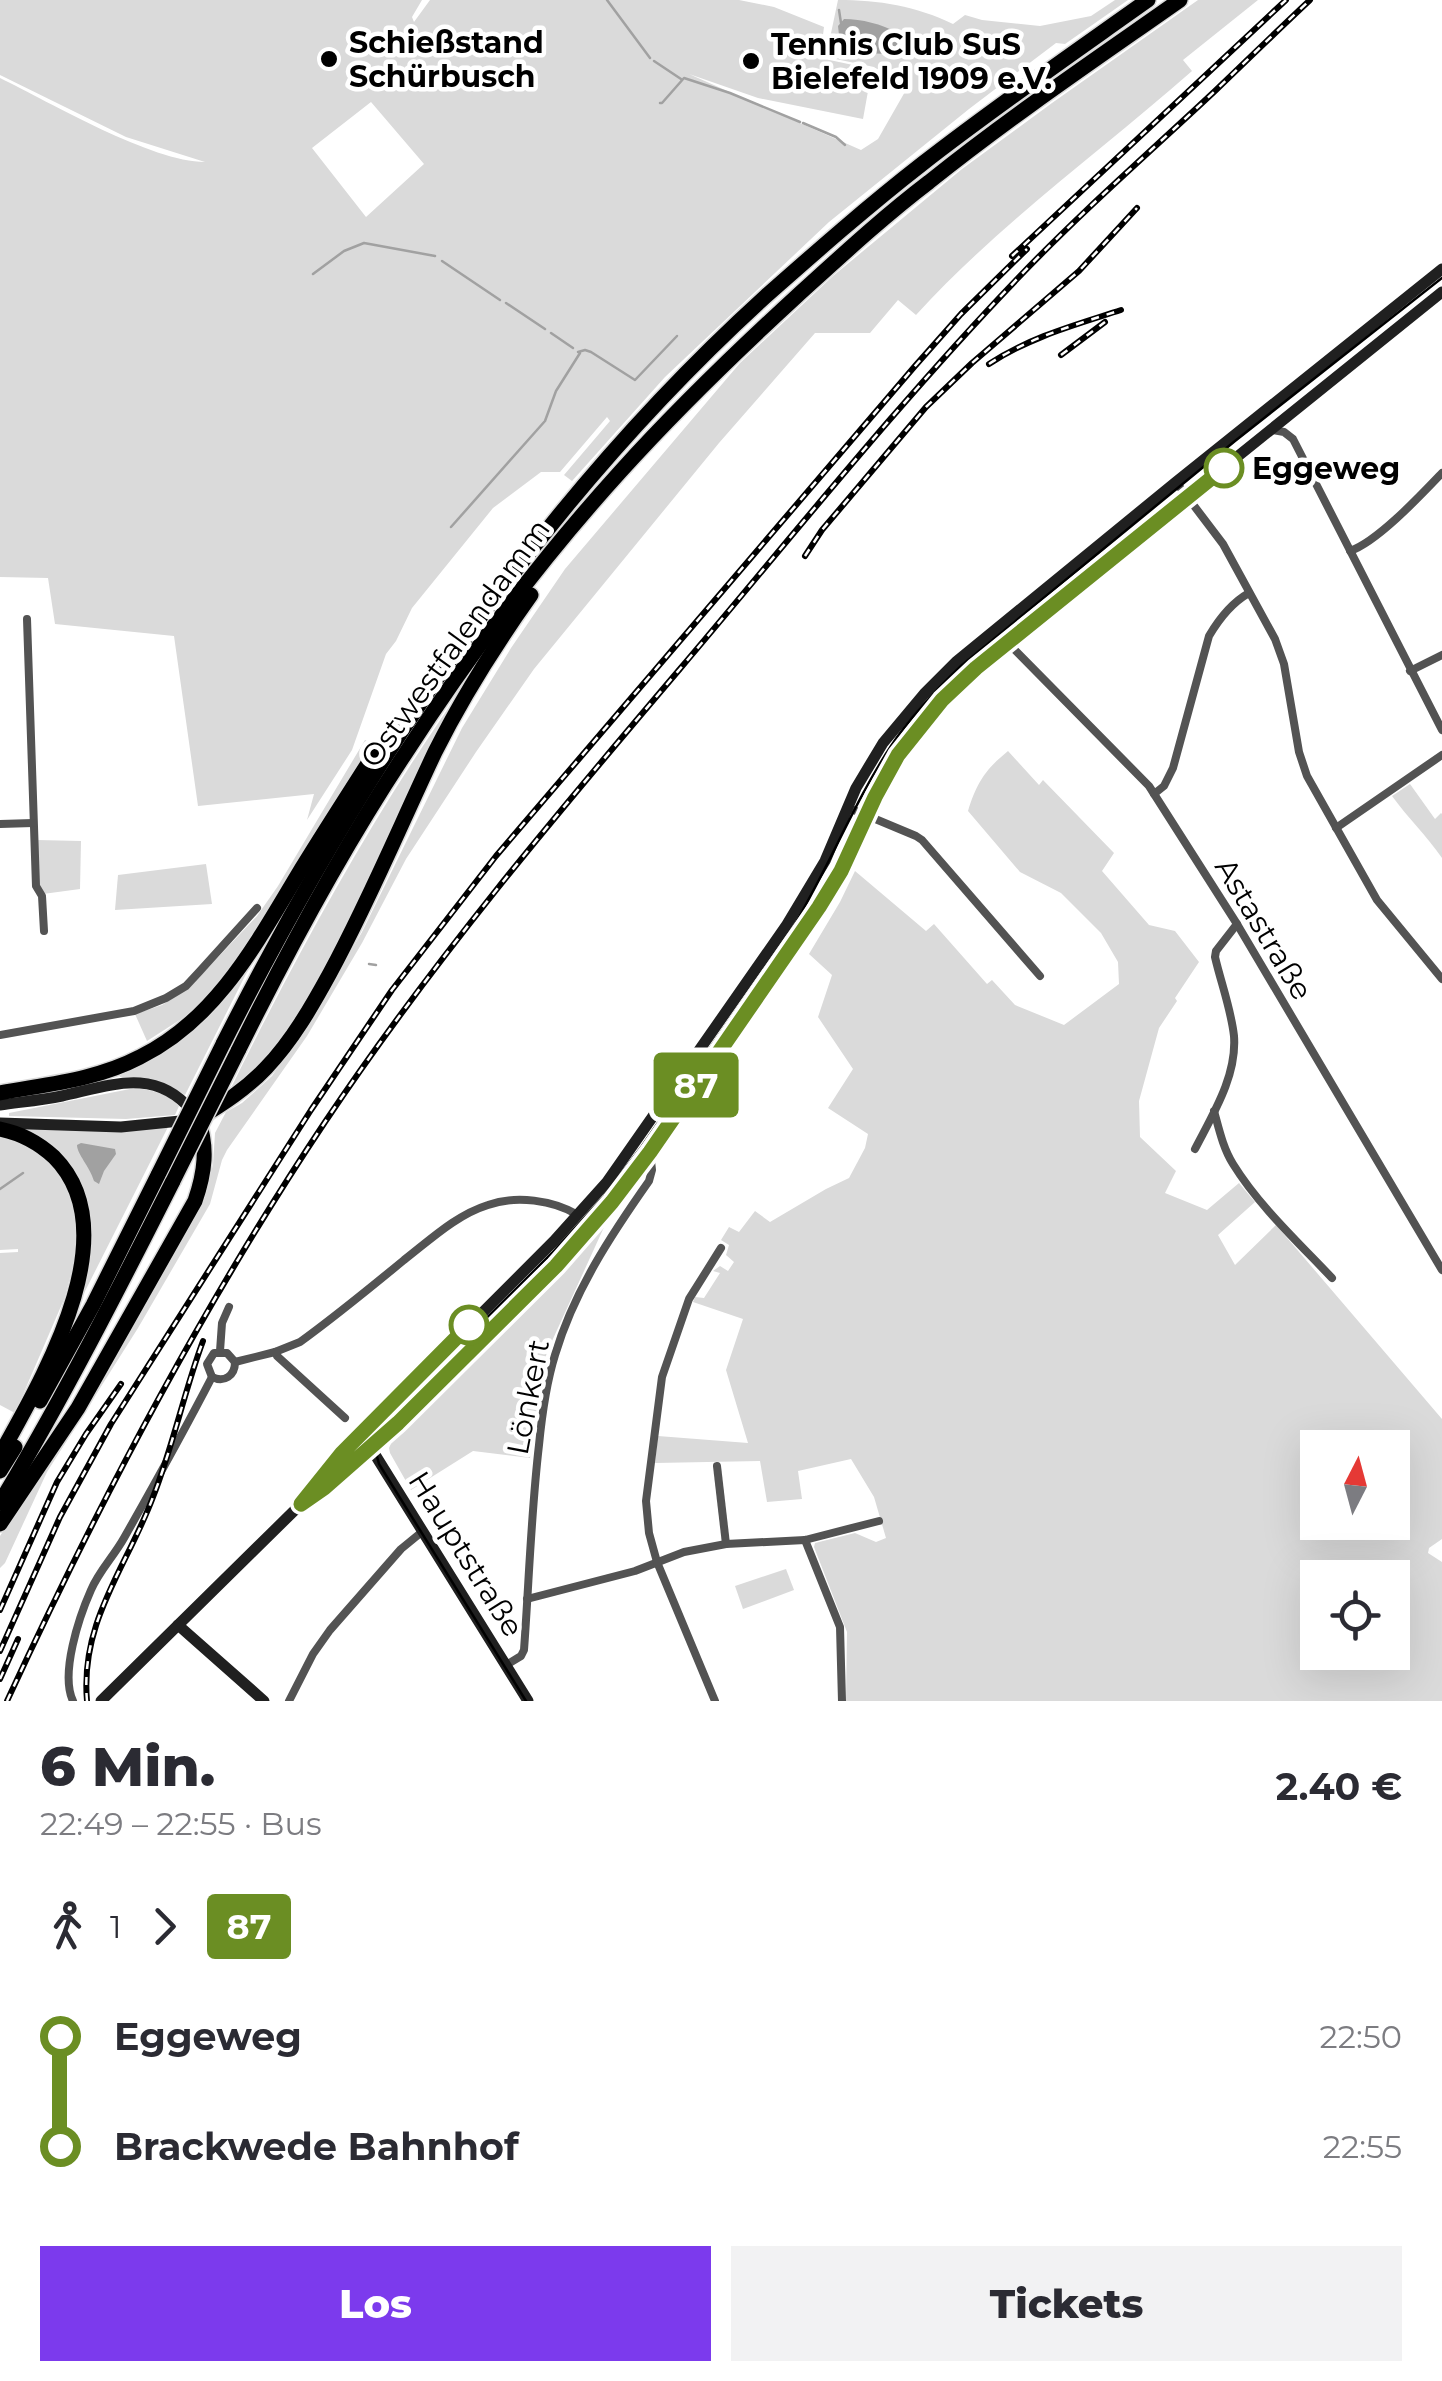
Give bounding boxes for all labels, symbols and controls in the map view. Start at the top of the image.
place label: Schießstand Schürbusch [349,24,544,95]
place label: Tennis Club SuS Bielefeld 1909 e.V. [771,26,1052,97]
marker: Schießstand Schürbusch [318,48,340,70]
marker: Tennis Club SuS Bielefeld 1909 e.V. [740,50,762,72]
marker: Eggeweg [1205,449,1243,487]
place label: Eggeweg [1252,450,1400,487]
street label: Ostwestfalendamm [352,511,558,775]
street label: Astastraße [1207,851,1321,1007]
line badge: 87 [651,1052,741,1118]
text: 87 [674,1064,718,1107]
unlabelled marker [450,1306,488,1344]
street label: Lönkert [499,1336,557,1458]
north arrow [1300,1430,1410,1540]
map controls [1300,1430,1410,1670]
street label: Hauptstraße [400,1464,532,1644]
button: locate [1300,1560,1410,1670]
text: 6 Min. [40,1733,215,1800]
text: 2.40 € [1276,1763,1402,1810]
text: 22:49 – 22:55 · Bus [40,1804,322,1843]
icon: walk [40,1899,95,1954]
icon: forward [137,1899,192,1954]
text: 87 [227,1905,271,1948]
text: 1 [110,1907,122,1946]
text: Eggeweg [114,2013,302,2060]
text: 22:50 [1320,2017,1402,2056]
text: Brackwede Bahnhof [114,2123,519,2170]
text: 22:55 [1323,2127,1402,2166]
button: Los [40,2246,711,2361]
button: Tickets [731,2246,1402,2361]

